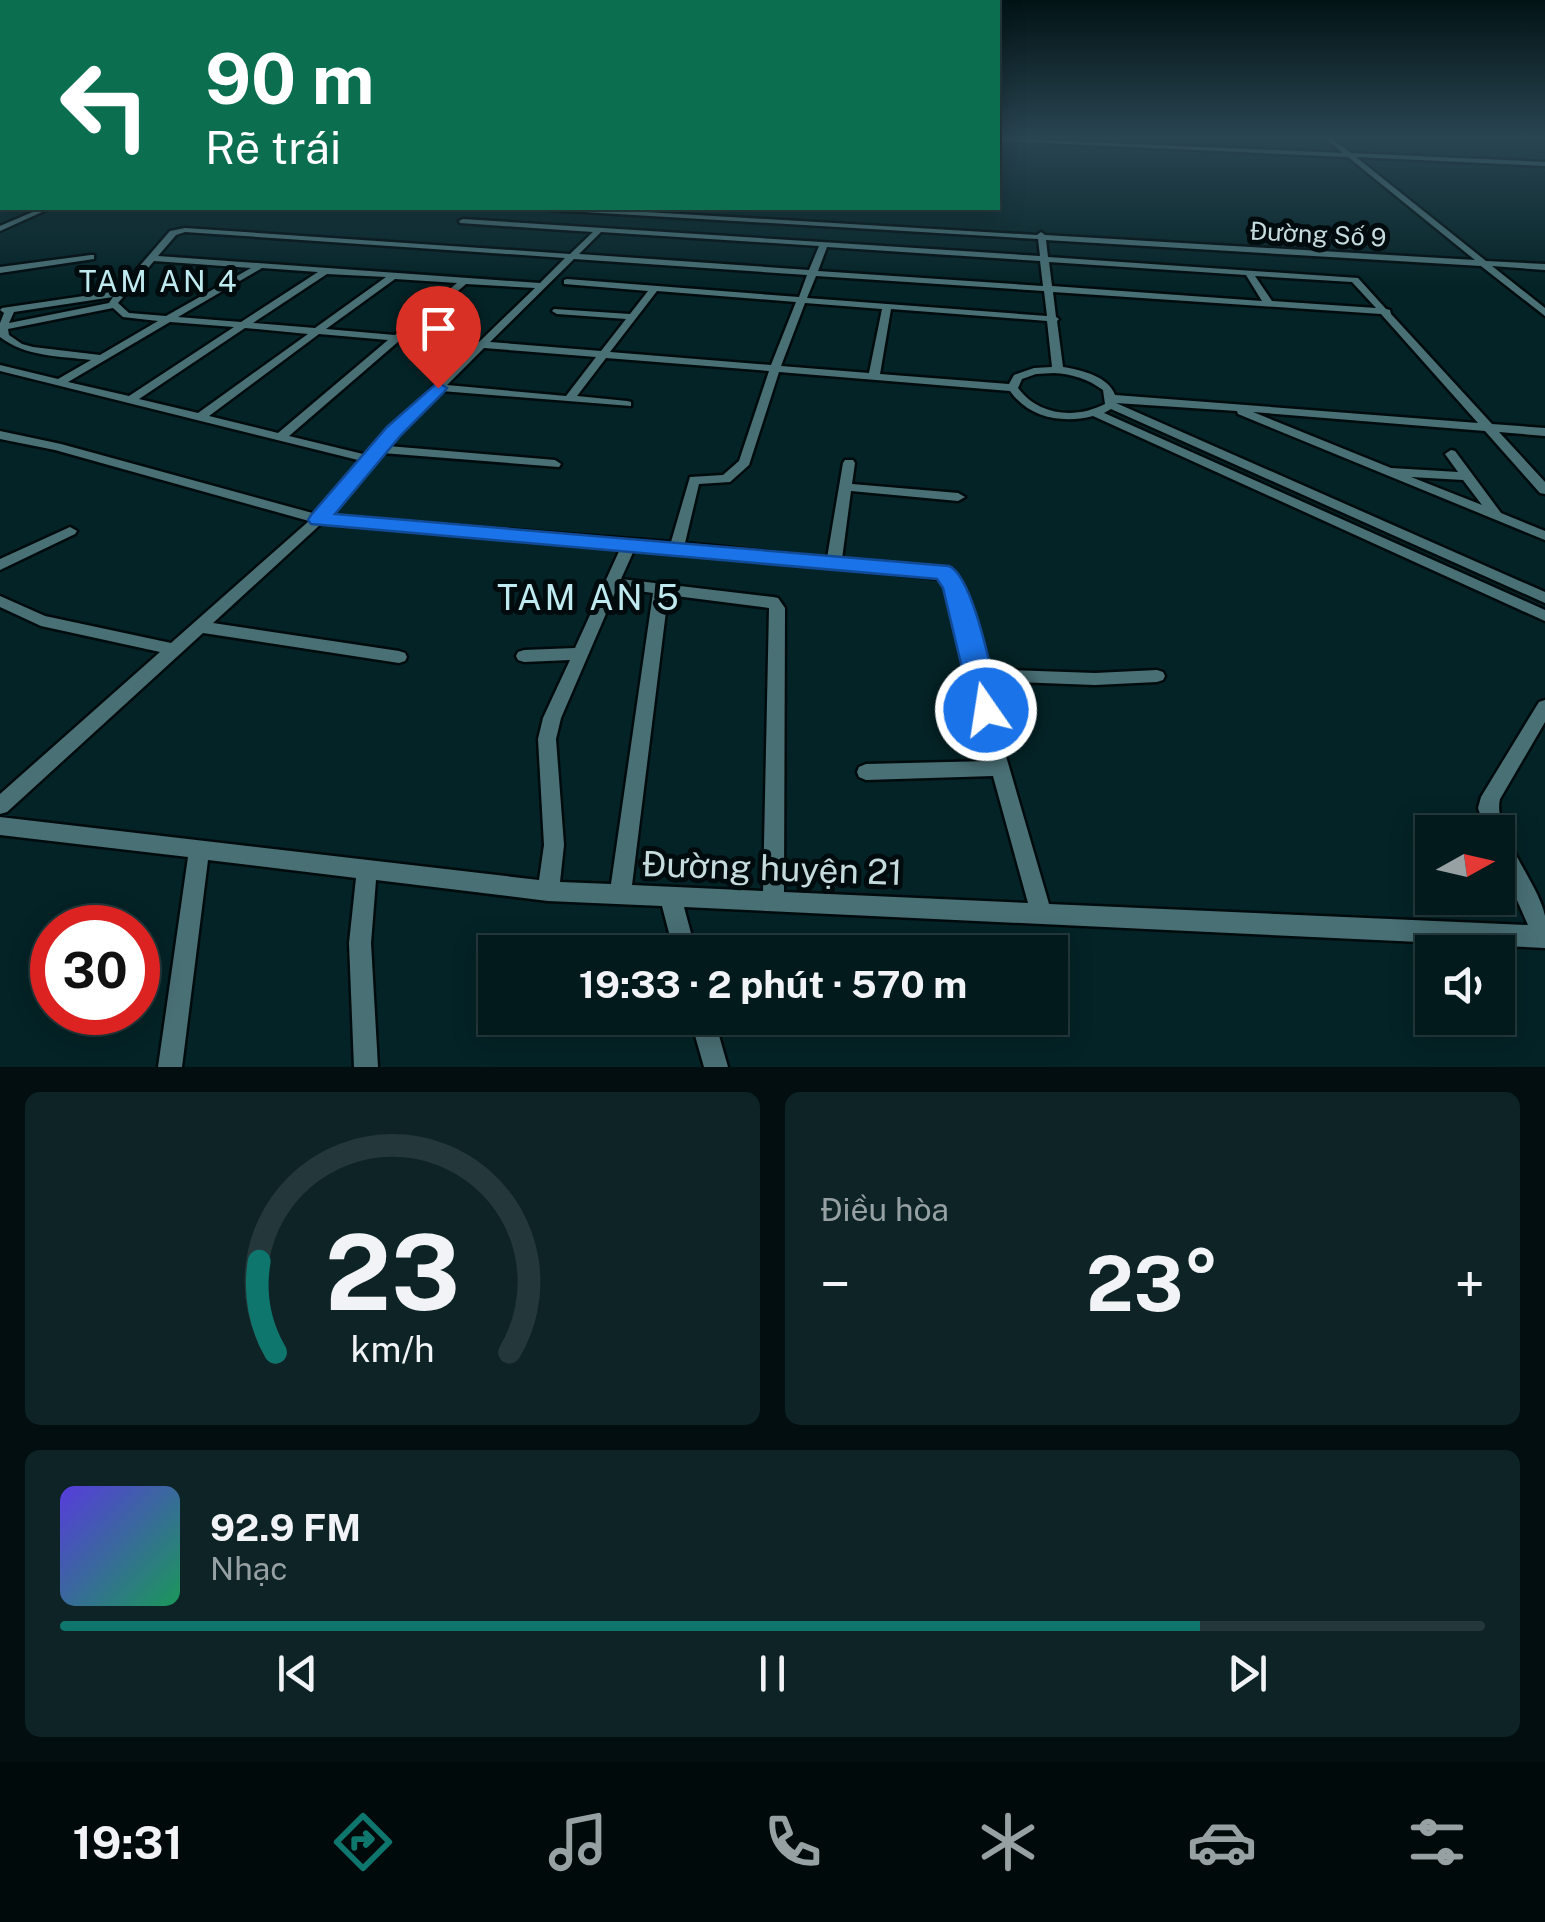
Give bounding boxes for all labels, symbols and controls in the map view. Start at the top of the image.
text: 90 m [205,37,375,120]
icon: left [40,40,170,170]
text: Rẽ trái [205,121,341,174]
street label: Đường Số 9 [1249,215,1387,253]
district label: TAM AN 4 [79,263,239,299]
pin [396,286,481,389]
icon: arrive [411,301,466,356]
district label: TAM AN 5 [497,577,681,618]
position arrow [934,658,1038,762]
north arrow [1415,815,1515,915]
map controls [1415,815,1515,1035]
street label: Đường huyện 21 [641,843,903,893]
speed limit sign: 30 [30,905,160,1035]
button: sound [1415,935,1515,1035]
text: 19:33 · 2 phút · 570 m [579,962,967,1007]
text: Điều hòa [820,1191,949,1228]
text: 23 [325,1211,460,1333]
text: 23° [1086,1240,1219,1328]
text: − [820,1252,851,1316]
text: + [1455,1252,1485,1316]
text: km/h [350,1328,435,1370]
text: 92.9 FM [210,1505,361,1550]
text: Nhạc [210,1550,288,1587]
icon: previous [270,1646,325,1701]
icon: pause [745,1646,800,1701]
icon: next [1220,1646,1275,1701]
icon: directions [328,1807,398,1877]
icon: music [543,1807,613,1877]
icon: phone [758,1807,828,1877]
icon: climate [973,1807,1043,1877]
icon: car [1187,1807,1257,1877]
icon: filters [1402,1807,1472,1877]
text: 19:31 [72,1816,183,1869]

